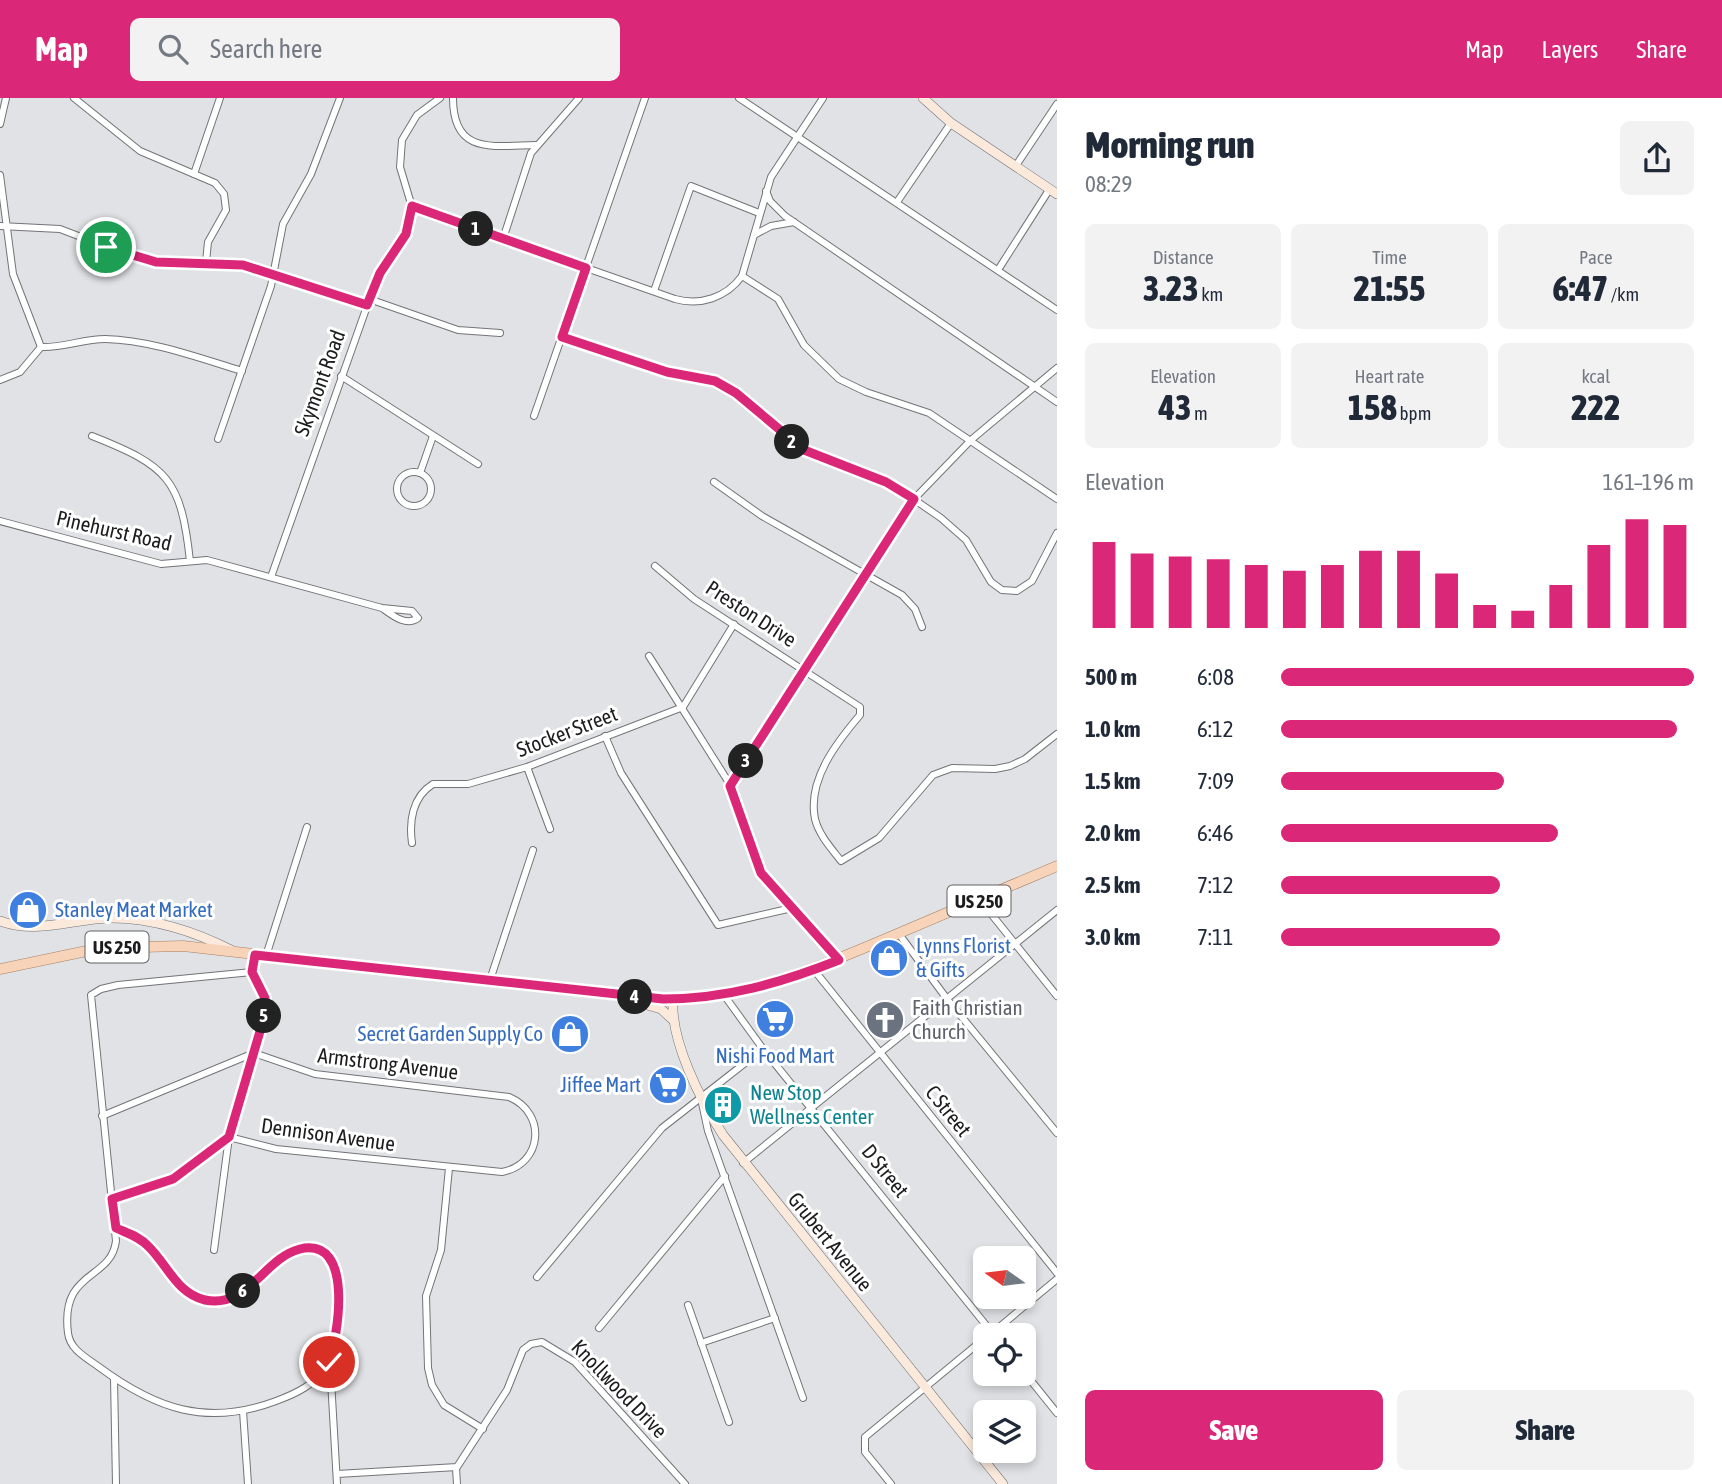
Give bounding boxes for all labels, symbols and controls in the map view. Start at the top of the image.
search box [130,18,620,81]
text: Map [35,30,88,68]
icon: search [154,30,192,68]
text: Search here [210,34,322,64]
text: Map [1465,36,1504,63]
text: Layers [1542,36,1598,63]
text: Share [1636,36,1687,63]
button: share [1620,121,1694,195]
text: Morning run [1085,123,1255,166]
text: 08:29 [1085,171,1132,197]
pin: 1 [458,212,494,246]
pin [76,217,136,277]
text: 1 [471,217,480,239]
icon: arrive [87,228,125,266]
text: Distance [1153,246,1214,268]
text: Time [1372,246,1407,268]
text: Pace [1579,246,1613,268]
text: 3.23 [1143,268,1199,308]
text: 21:55 [1353,268,1426,308]
text: 6:47 [1552,268,1608,308]
text: km [1199,283,1223,305]
text: /km [1608,283,1639,305]
street label: Skymont Road [289,326,349,439]
text: Elevation [1150,365,1216,387]
text: Heart rate [1355,365,1424,387]
text: kcal [1581,365,1610,387]
text: 43 [1159,387,1191,427]
text: 158 [1348,387,1397,427]
text: 222 [1571,387,1621,427]
text: m [1191,402,1208,424]
text: bpm [1397,402,1431,424]
pin: 2 [774,424,810,460]
text: 2 [787,430,796,452]
text: Elevation [1085,469,1165,495]
text: 161–196 m [1603,469,1694,495]
street label: Pinehurst Road [54,505,174,555]
street label: Preston Drive [702,575,801,651]
text: 500 m [1085,664,1137,690]
text: 6:08 [1197,664,1234,690]
street label: Stocker Street [513,701,620,761]
text: 1.0 km [1085,716,1141,742]
text: 6:12 [1197,716,1234,742]
pin: 3 [728,744,764,778]
text: 3 [741,749,750,771]
text: 1.5 km [1085,768,1141,794]
text: 7:09 [1197,768,1234,794]
text: 2.0 km [1085,820,1141,846]
text: 6:46 [1197,820,1234,846]
text: 2.5 km [1085,872,1141,898]
text: 7:12 [1197,872,1234,898]
road number: US 250 [948,886,1010,916]
shop icon: Stanley Meat Market [7,889,49,931]
place label: Stanley Meat Market [55,897,213,921]
text: 3.0 km [1085,924,1141,950]
text: 7:11 [1197,924,1234,950]
road number: US 250 [86,932,148,962]
place label: Lynns Florist & Gifts [916,933,1011,981]
shop icon: Lynns Florist & Gifts [868,937,910,979]
pin: 4 [618,979,652,1014]
text: 4 [630,985,639,1007]
place label: Faith Christian Church [912,995,1023,1043]
pin: 5 [246,998,282,1034]
supermarket icon: Nishi Food Mart [754,998,796,1040]
church icon: Faith Christian Church [864,999,906,1041]
text: 5 [259,1004,268,1026]
shop icon: Secret Garden Supply Co [549,1013,591,1055]
place label: Secret Garden Supply Co [358,1021,543,1045]
street label: Armstrong Avenue [317,1042,460,1084]
place label: Nishi Food Mart [715,1043,835,1067]
supermarket icon: Jiffee Mart [647,1064,689,1106]
place label: Jiffee Mart [560,1072,641,1096]
place label: New Stop Wellness Center [750,1080,874,1128]
street label: C Street [921,1080,976,1141]
building icon: New Stop Wellness Center [702,1084,744,1126]
street label: Dennison Avenue [260,1113,397,1155]
street label: D Street [857,1139,914,1202]
street label: Grubert Avenue [784,1187,878,1296]
north arrow [973,1246,1036,1309]
map controls [973,1246,1036,1463]
pin: 6 [226,1274,260,1308]
text: 6 [238,1279,247,1301]
button: locate [973,1323,1036,1386]
pin [299,1332,359,1392]
street label: Knollwood Drive [567,1334,672,1442]
icon: check [310,1343,348,1381]
button: Save [1085,1390,1383,1470]
button: Share [1397,1390,1694,1470]
button: layers [973,1400,1036,1463]

